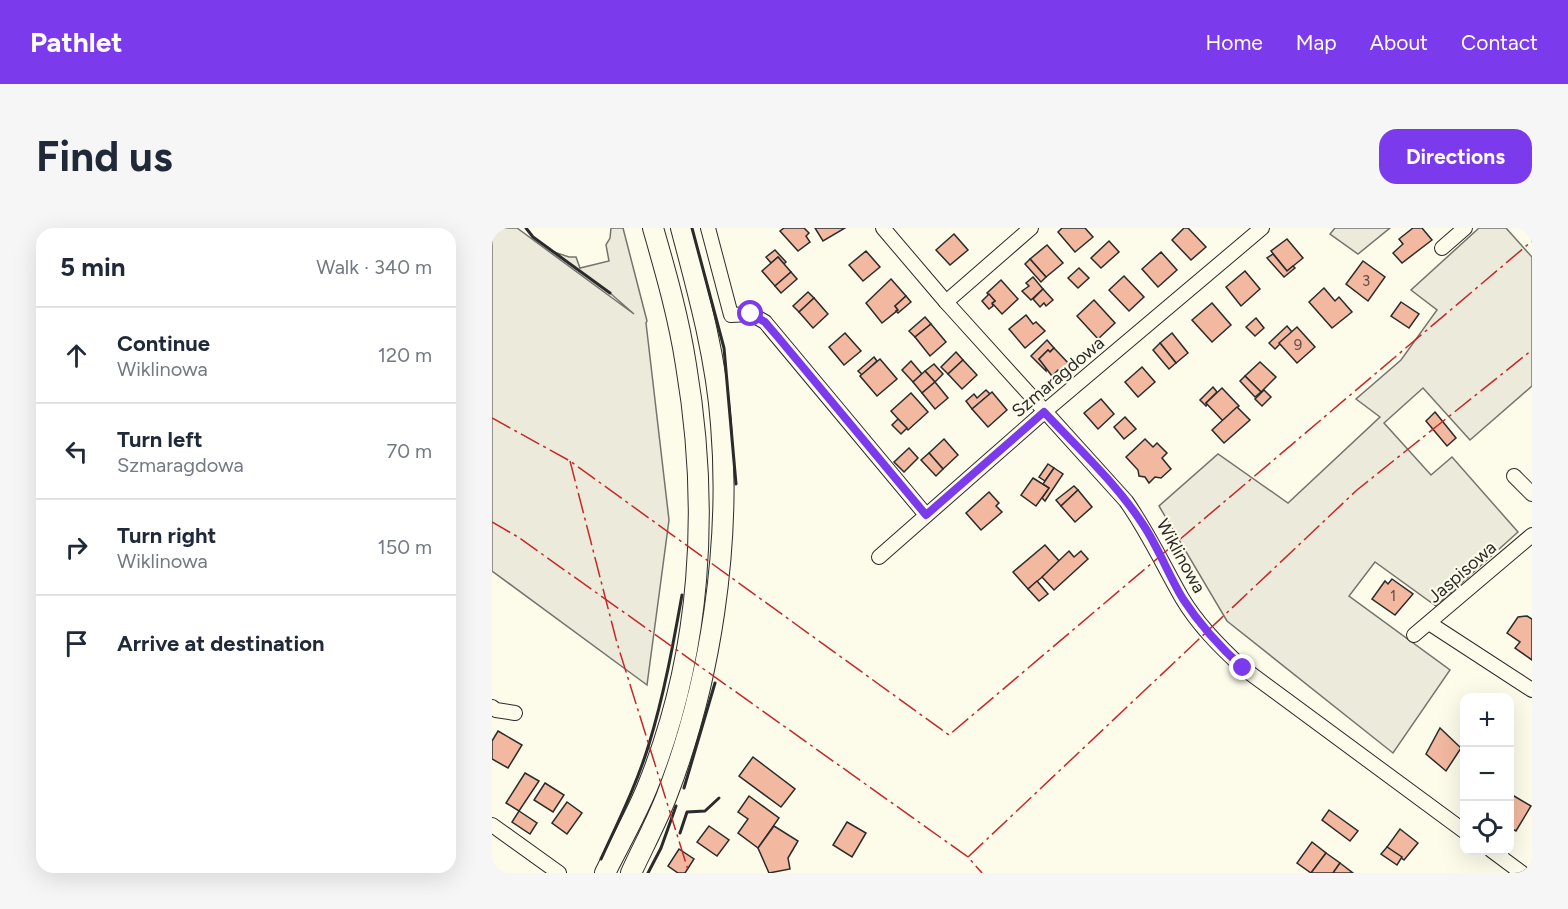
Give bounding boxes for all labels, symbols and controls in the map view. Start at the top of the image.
text: Pathlet [30,25,122,59]
text: Home [1206,30,1263,55]
text: Map [1296,30,1337,55]
text: About [1370,30,1428,55]
text: Contact [1461,30,1538,55]
button: Directions [1379,129,1532,184]
text: Find us [36,131,173,182]
text: 5 min [60,251,126,283]
text: Walk · 340 m [316,255,432,279]
house number: 3 [1362,272,1370,290]
route start [737,300,763,326]
text: Continue [117,330,210,357]
street label: Szmaragdowa [1007,332,1109,422]
house number: 9 [1294,336,1302,354]
icon: ahead [60,339,93,372]
text: 120 m [378,343,432,367]
text: Wiklinowa [117,357,208,381]
text: Turn left [117,426,203,453]
icon: left [60,435,93,468]
text: 70 m [386,439,432,463]
text: Szmaragdowa [117,453,244,477]
street label: Wiklinowa [1152,515,1210,597]
text: Turn right [117,522,216,549]
icon: right [60,531,93,564]
text: 150 m [377,535,432,559]
street label: Jaspisowa [1423,536,1501,608]
text: Wiklinowa [117,549,208,573]
house number: 1 [1390,587,1396,605]
icon: arrive [60,627,93,660]
text: Arrive at destination [117,630,325,657]
route end [1229,654,1255,680]
map controls [1460,693,1514,855]
button: + [1460,693,1514,747]
button: − [1460,747,1514,801]
button: locate [1460,801,1514,855]

